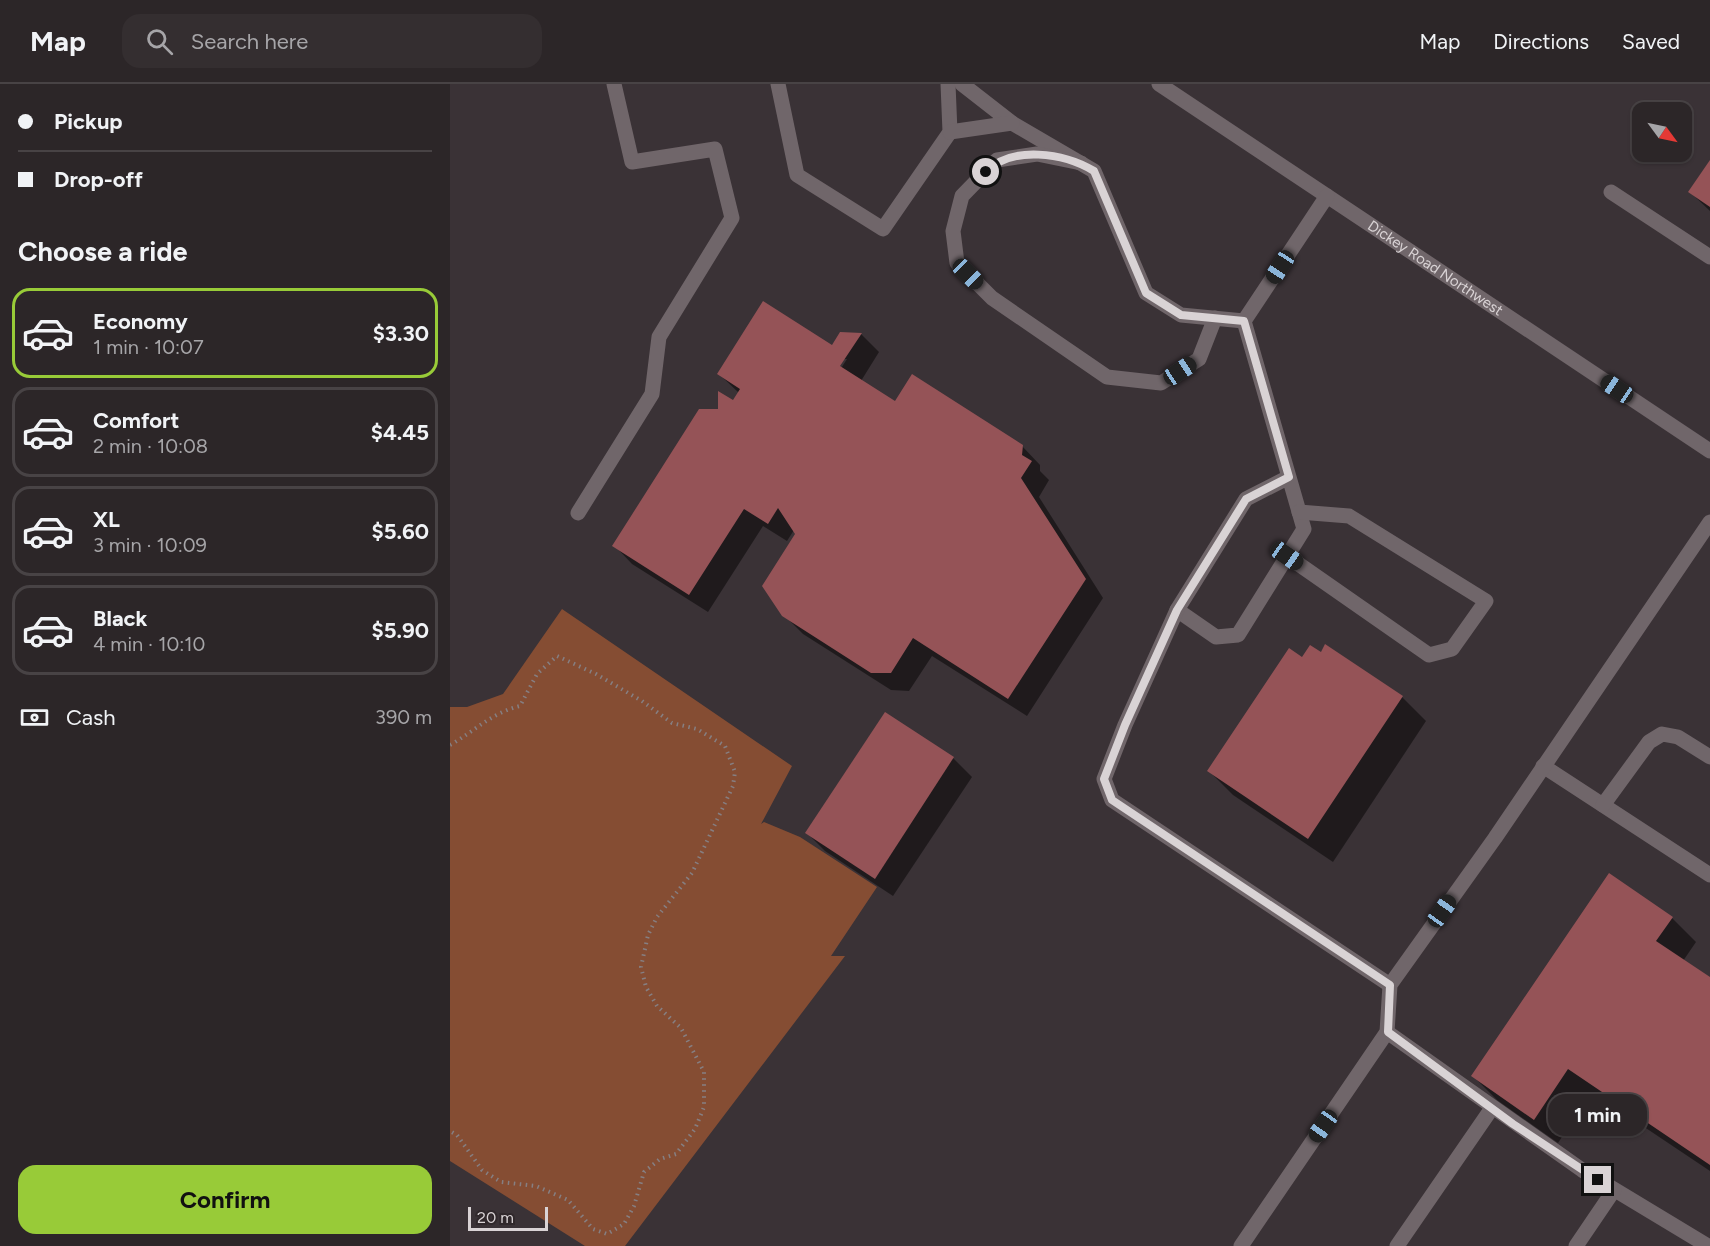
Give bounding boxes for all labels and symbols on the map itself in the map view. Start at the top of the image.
north arrow [1632,102,1692,162]
route start [972,158,999,185]
street label: Dickey Road Northwest [1364,217,1507,320]
car [1263,247,1297,287]
car [949,255,987,293]
car [1160,354,1200,388]
car [1597,371,1637,407]
car [1267,538,1307,574]
car [1424,891,1460,931]
callout: 1 min [1548,1093,1648,1135]
car [1305,1106,1341,1146]
route end [1584,1166,1611,1193]
scale bar [468,1204,548,1232]

